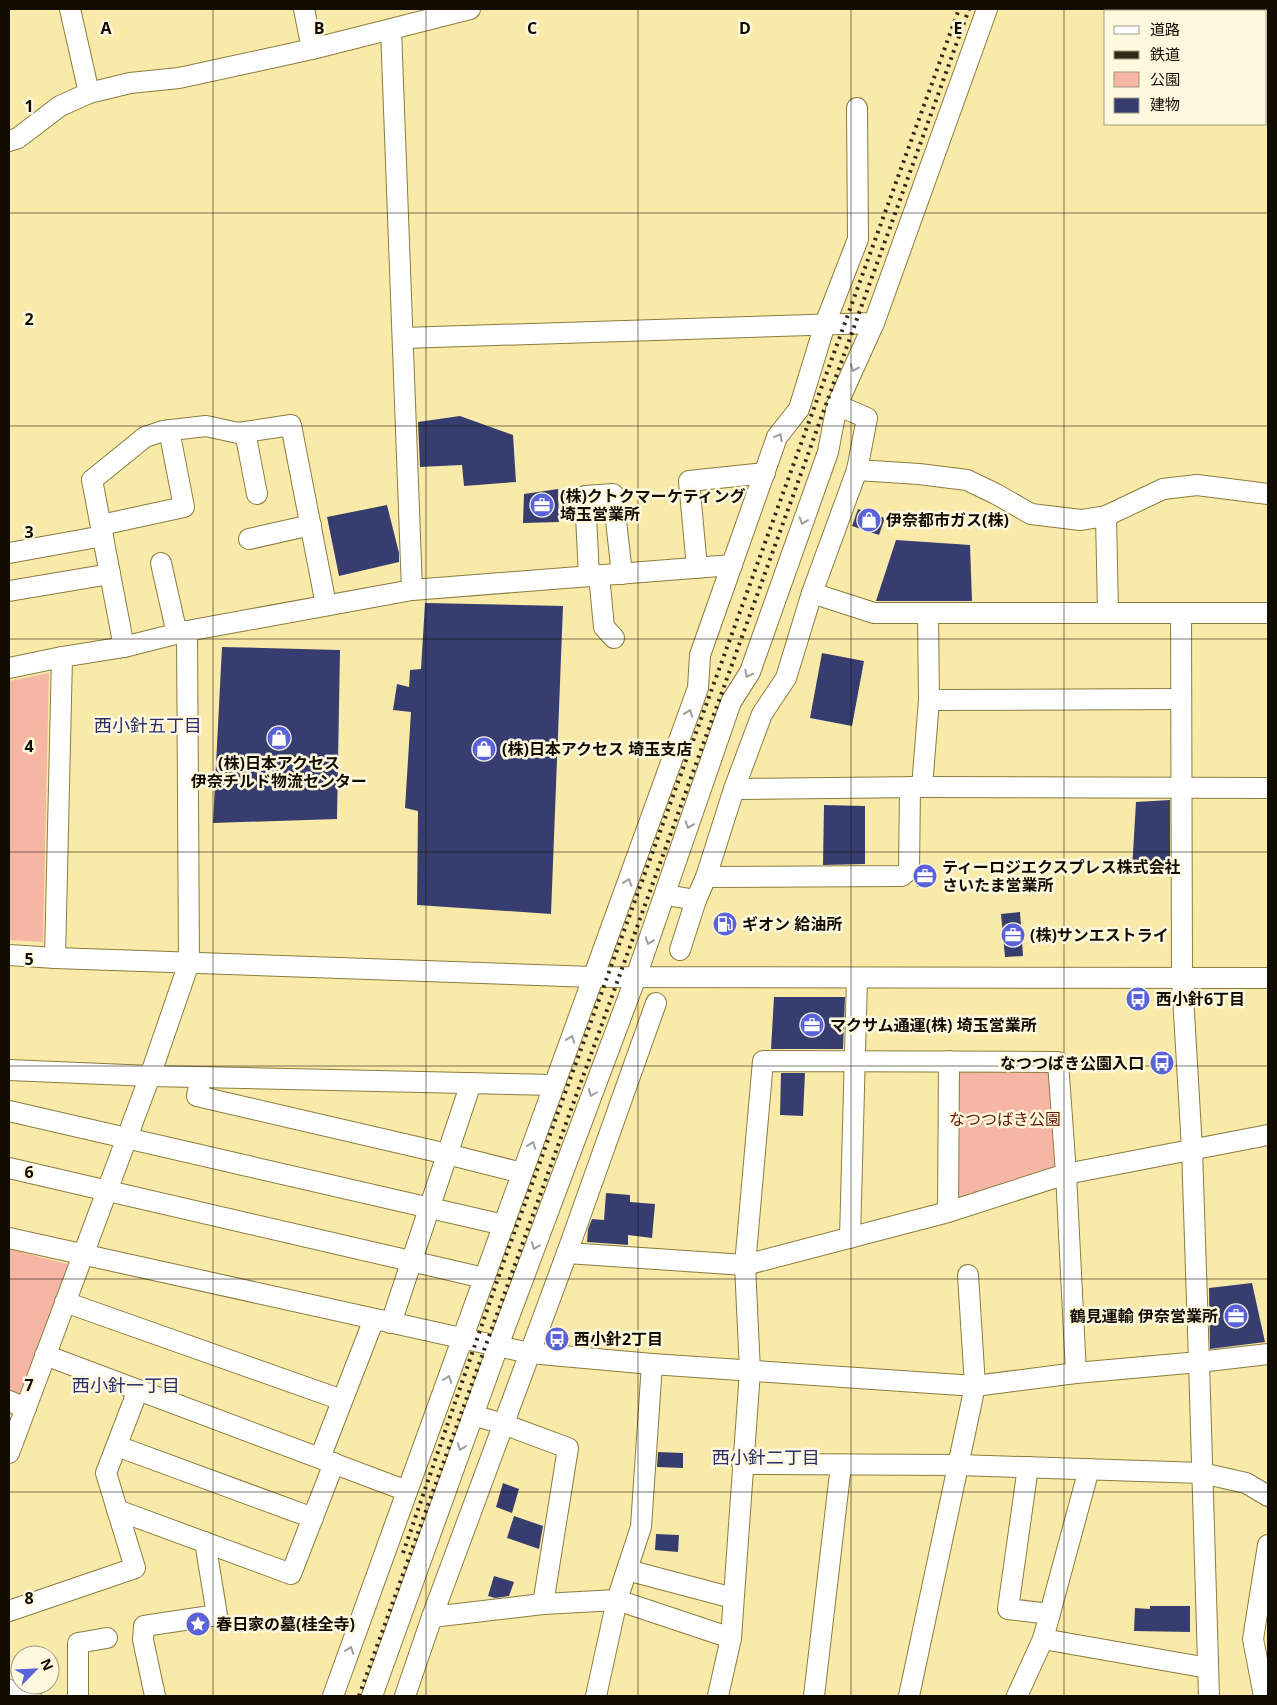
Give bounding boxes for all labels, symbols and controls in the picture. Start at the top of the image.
legend [1104,10,1267,125]
text: A [100,17,112,39]
text: B [314,17,324,39]
text: C [527,17,537,39]
text: D [739,17,751,39]
text: E [954,17,963,39]
text: 道路 [1150,19,1180,39]
text: 鉄道 [1150,44,1180,64]
text: 公園 [1150,69,1180,89]
text: 建物 [1150,94,1180,114]
text: 1 [24,95,34,117]
text: 2 [24,308,34,330]
one-way arrow [849,363,860,372]
one-way arrow [772,434,782,443]
place label: (株)クトクマーケティング 埼玉営業所 [560,485,746,525]
office icon: (株)クトクマーケティング 埼玉営業所 [529,492,555,518]
shop icon: 伊奈都市ガス(株) [856,507,882,533]
place label: 伊奈都市ガス(株) [885,509,1009,531]
one-way arrow [799,517,809,525]
text: 3 [24,521,34,543]
one-way arrow [744,669,754,678]
one-way arrow [683,709,693,718]
district label: 西小針五丁目 [94,713,202,737]
shop icon: (株)日本アクセス 伊奈チルド物流センター [266,725,292,751]
text: 4 [24,735,34,757]
shop icon: (株)日本アクセス 埼玉支店 [471,736,497,762]
place label: (株)日本アクセス 埼玉支店 [502,738,692,760]
place label: (株)日本アクセス 伊奈チルド物流センター [190,752,367,792]
one-way arrow [685,820,695,828]
place label: ティーロジエクスプレス株式会社 さいたま営業所 [942,856,1181,896]
office icon: ティーロジエクスプレス株式会社 さいたま営業所 [912,863,938,889]
one-way arrow [622,878,632,887]
fuel station icon: ギオン 給油所 [712,911,738,937]
place label: ギオン 給油所 [742,913,842,935]
office icon: (株)サンエストライ [1000,922,1026,948]
place label: (株)サンエストライ [1030,924,1169,946]
one-way arrow [645,936,655,945]
text: 5 [24,948,34,970]
bus stop icon: 西小針6丁目 [1125,986,1151,1012]
place label: 西小針6丁目 [1156,988,1245,1010]
office icon: マクサム通運(株) 埼玉営業所 [799,1012,825,1038]
place label: マクサム通運(株) 埼玉営業所 [830,1014,1037,1036]
one-way arrow [565,1035,575,1044]
bus stop icon: なつつばき公園入口 [1149,1050,1175,1076]
place label: なつつばき公園入口 [1000,1052,1144,1074]
one-way arrow [588,1089,598,1097]
park label: なつつばき公園 [949,1108,1061,1130]
one-way arrow [527,1141,537,1149]
text: 6 [24,1161,34,1183]
one-way arrow [531,1241,541,1249]
office icon: 鶴見運輸 伊奈営業所 [1223,1303,1249,1329]
place label: 鶴見運輸 伊奈営業所 [1070,1305,1218,1327]
bus stop icon: 西小針2丁目 [544,1326,570,1352]
place label: 西小針2丁目 [574,1328,663,1350]
district label: 西小針一丁目 [72,1373,180,1397]
text: 7 [24,1374,34,1396]
one-way arrow [442,1375,452,1384]
one-way arrow [457,1443,467,1451]
district label: 西小針二丁目 [712,1445,820,1469]
text: 8 [24,1587,34,1609]
place icon: 春日家の墓(桂全寺) [185,1611,211,1637]
place label: 春日家の墓(桂全寺) [216,1613,355,1635]
north arrow [10,1645,60,1695]
one-way arrow [344,1647,354,1655]
text: N [36,1655,58,1674]

